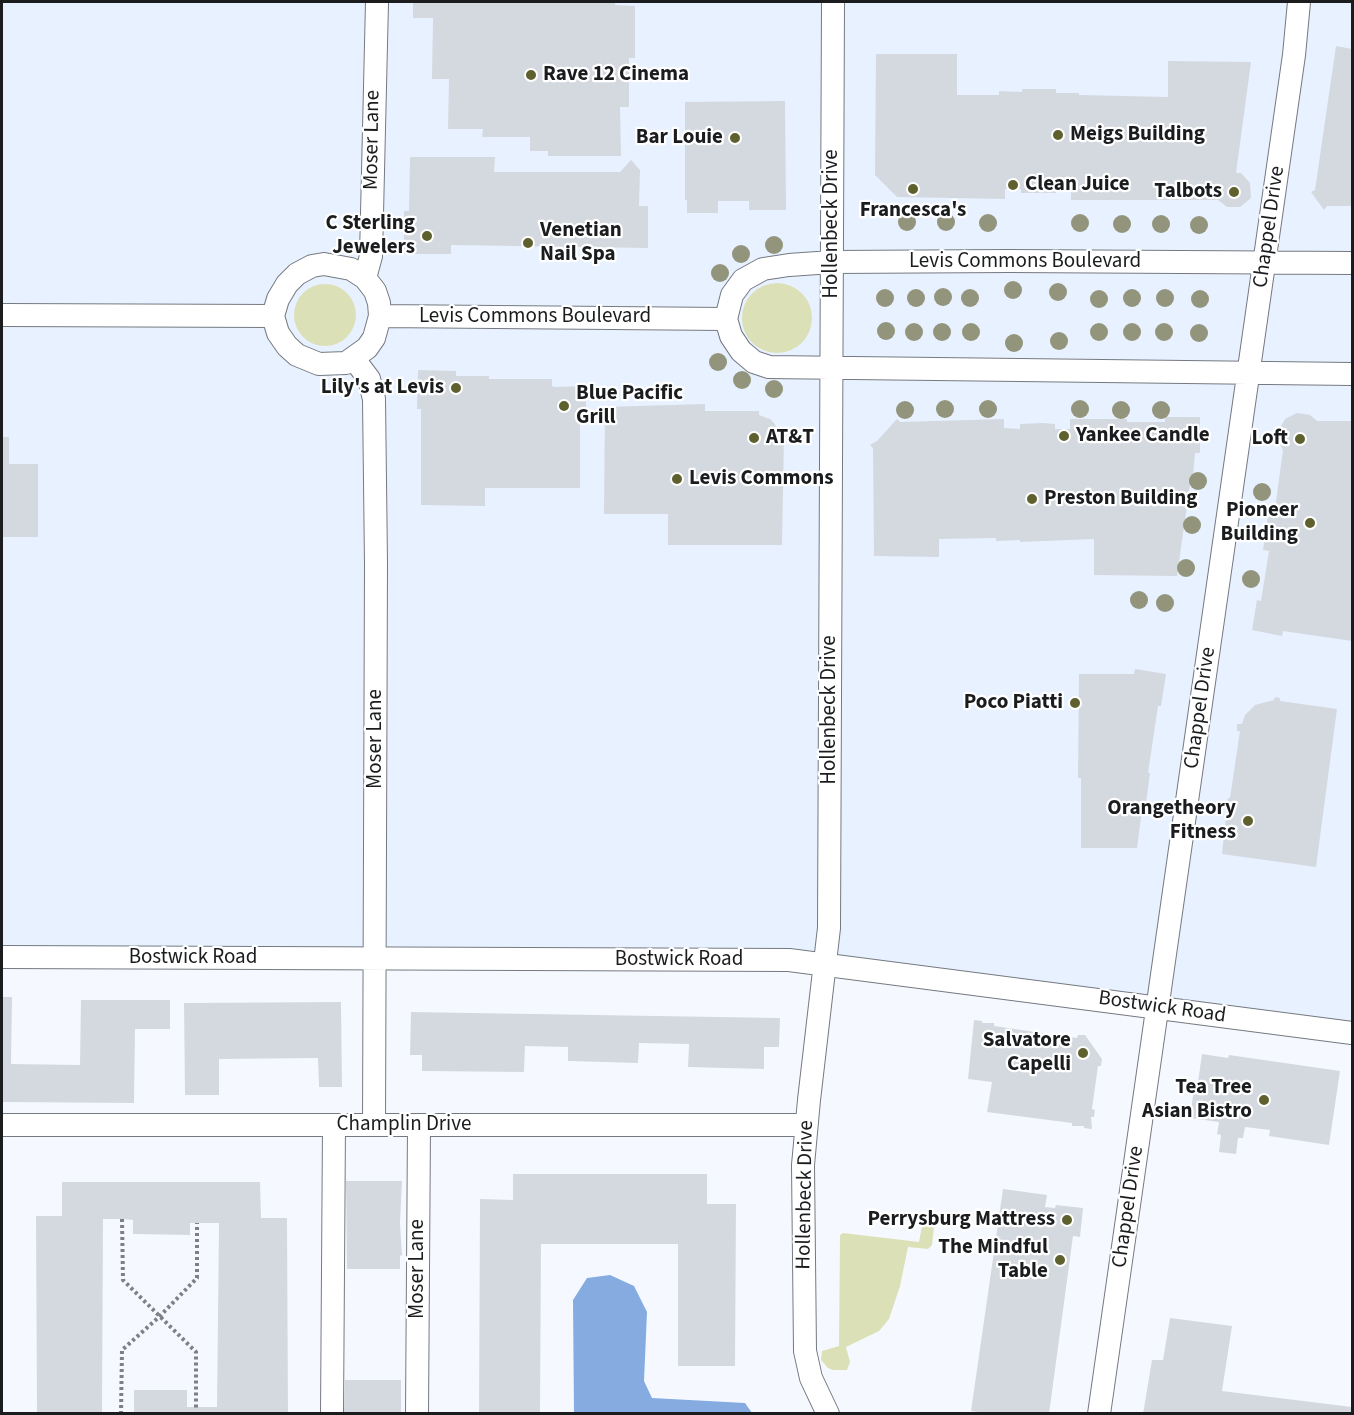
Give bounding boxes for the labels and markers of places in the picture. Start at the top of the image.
place label: Rave 12 Cinema [543,62,689,88]
marker: Rave 12 Cinema [524,68,538,82]
place label: Meigs Building [1070,122,1205,148]
place label: Bar Louie [636,125,723,151]
marker: Meigs Building [1051,128,1065,142]
marker: Bar Louie [728,131,742,145]
place label: Clean Juice [1025,172,1130,198]
marker: Clean Juice [1006,178,1020,192]
place label: Talbots [1154,179,1222,205]
marker: Francesca's [906,182,920,196]
marker: Talbots [1227,185,1241,199]
place label: Francesca's [860,198,966,224]
place label: C Sterling Jewelers [326,211,415,261]
place label: Venetian Nail Spa [540,218,622,268]
marker: C Sterling Jewelers [420,229,434,243]
marker: Venetian Nail Spa [521,236,535,250]
place label: Lily's at Levis [321,375,444,401]
marker: Lily's at Levis [449,381,463,395]
place label: Blue Pacific Grill [576,381,683,431]
marker: Blue Pacific Grill [557,399,571,413]
place label: Yankee Candle [1076,423,1210,449]
place label: AT&T [766,425,814,451]
place label: Loft [1251,426,1288,452]
marker: Yankee Candle [1057,429,1071,443]
marker: AT&T [747,431,761,445]
marker: Loft [1293,432,1307,446]
place label: Levis Commons [689,466,833,492]
marker: Levis Commons [670,472,684,486]
place label: Preston Building [1044,486,1197,512]
marker: Preston Building [1025,492,1039,506]
place label: Pioneer Building [1221,498,1298,548]
marker: Pioneer Building [1303,516,1317,530]
place label: Poco Piatti [964,690,1063,716]
marker: Poco Piatti [1068,696,1082,710]
place label: Orangetheory Fitness [1107,796,1236,846]
marker: Orangetheory Fitness [1241,814,1255,828]
place label: Salvatore Capelli [983,1028,1071,1078]
marker: Salvatore Capelli [1076,1046,1090,1060]
place label: Tea Tree Asian Bistro [1142,1075,1252,1125]
marker: Tea Tree Asian Bistro [1257,1093,1271,1107]
place label: Perrysburg Mattress [867,1207,1055,1233]
marker: Perrysburg Mattress [1060,1213,1074,1227]
place label: The Mindful Table [938,1235,1048,1285]
marker: The Mindful Table [1053,1253,1067,1267]

